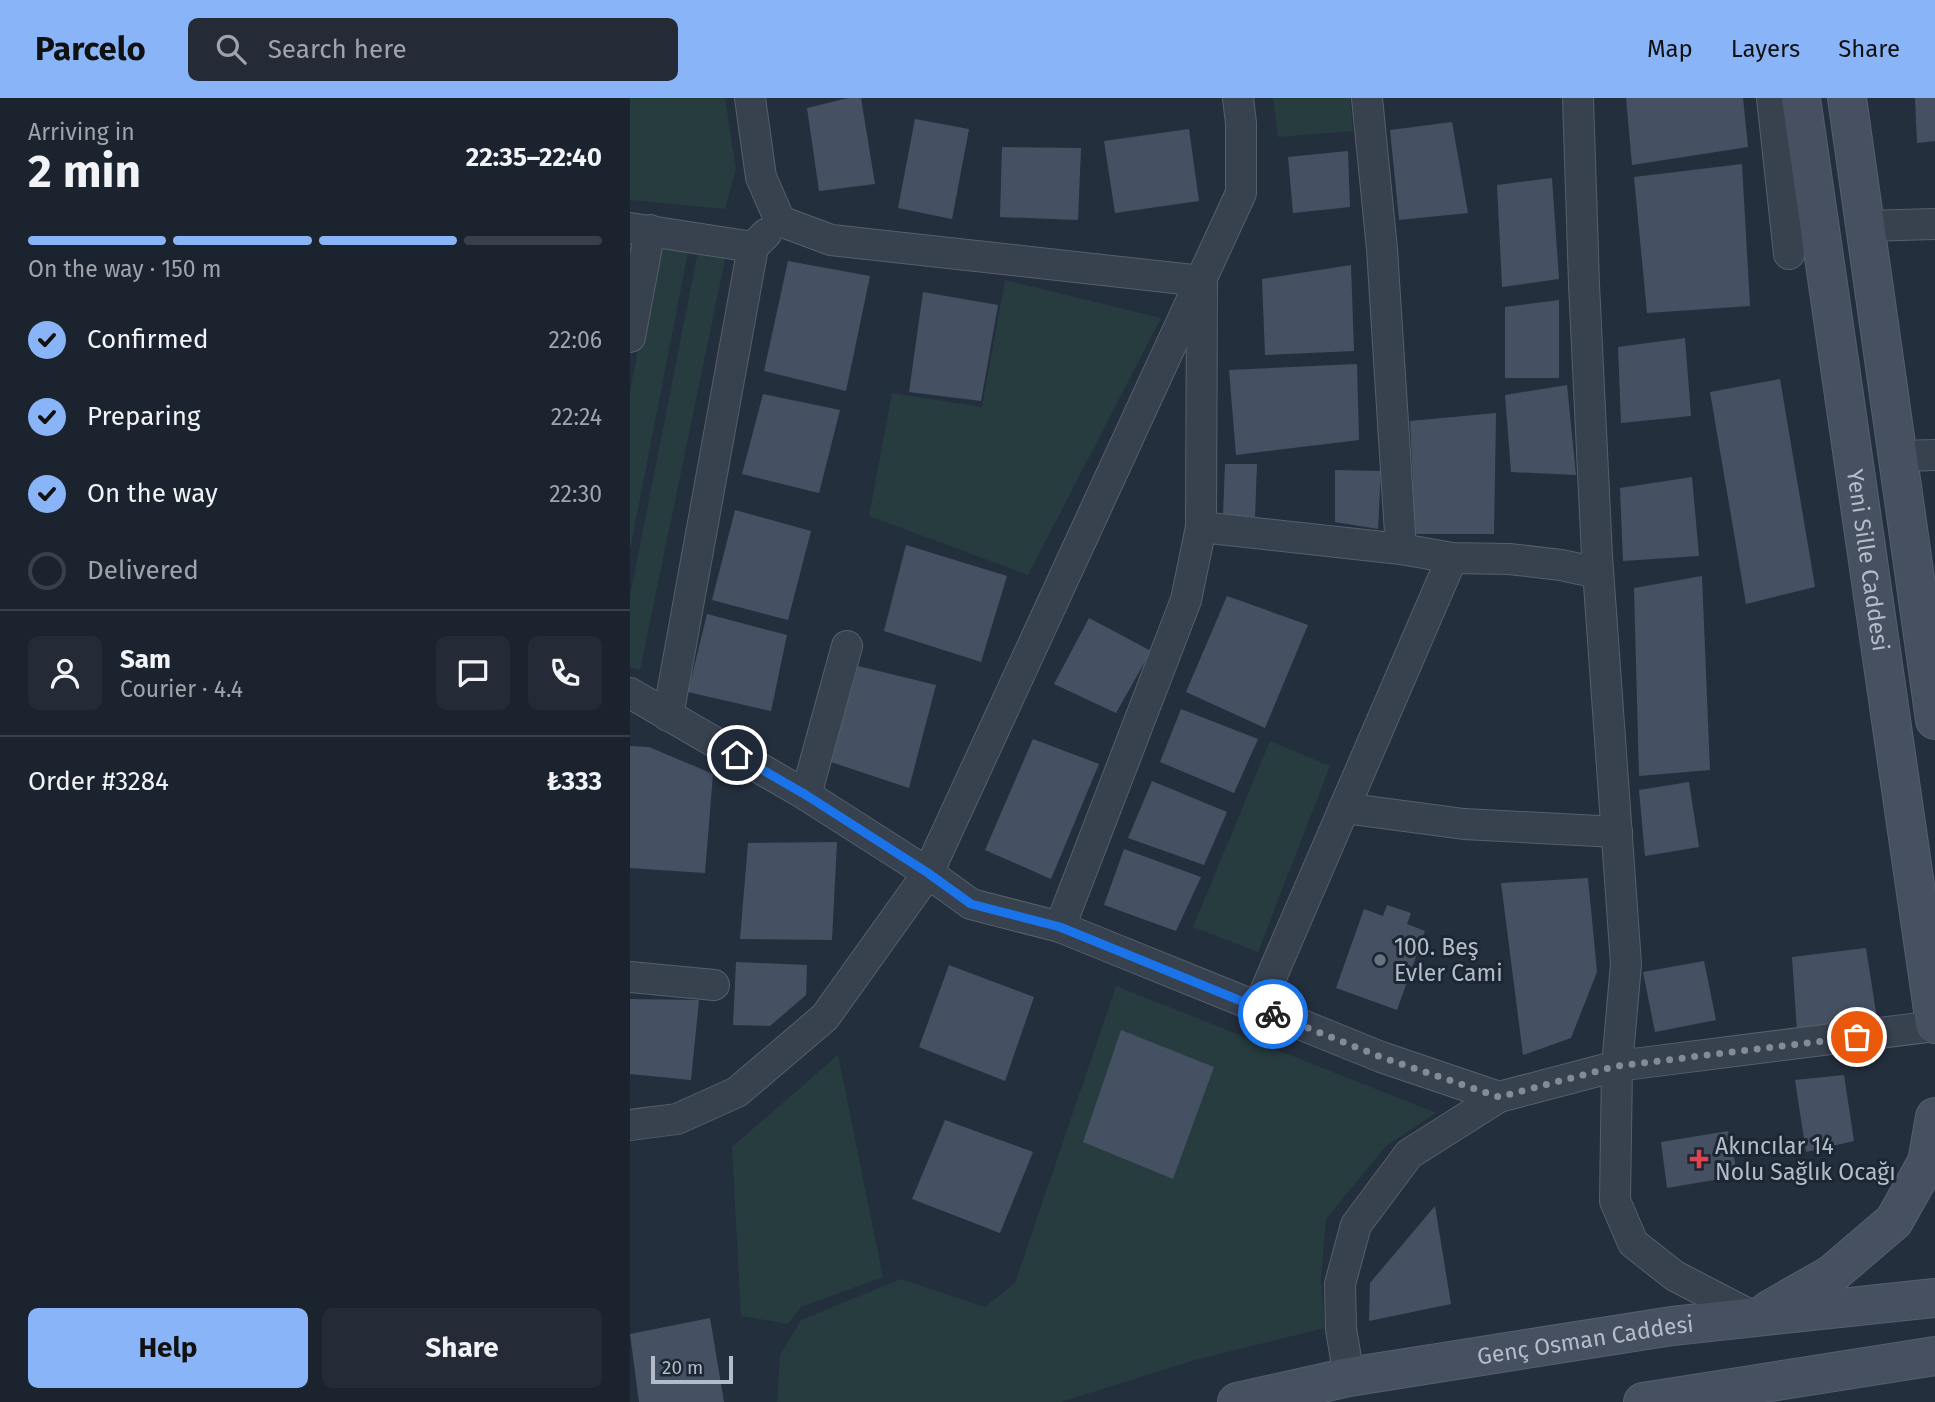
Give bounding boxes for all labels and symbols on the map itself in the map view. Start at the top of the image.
street label: Yeni Sille Caddesi [1841,467,1895,653]
pin [707,725,767,785]
place label: 100. Beş Evler Cami [1394,933,1503,987]
marker: 100. Beş Evler Cami [1372,952,1388,968]
courier [1238,979,1308,1049]
pin [1827,1007,1887,1067]
place label: Akıncılar 14 Nolu Sağlık Ocağı [1715,1132,1896,1186]
marker: Akıncılar 14 Nolu Sağlık Ocağı [1689,1149,1709,1169]
street label: Genç Osman Caddesi [1475,1310,1695,1371]
scale bar [651,1353,733,1385]

